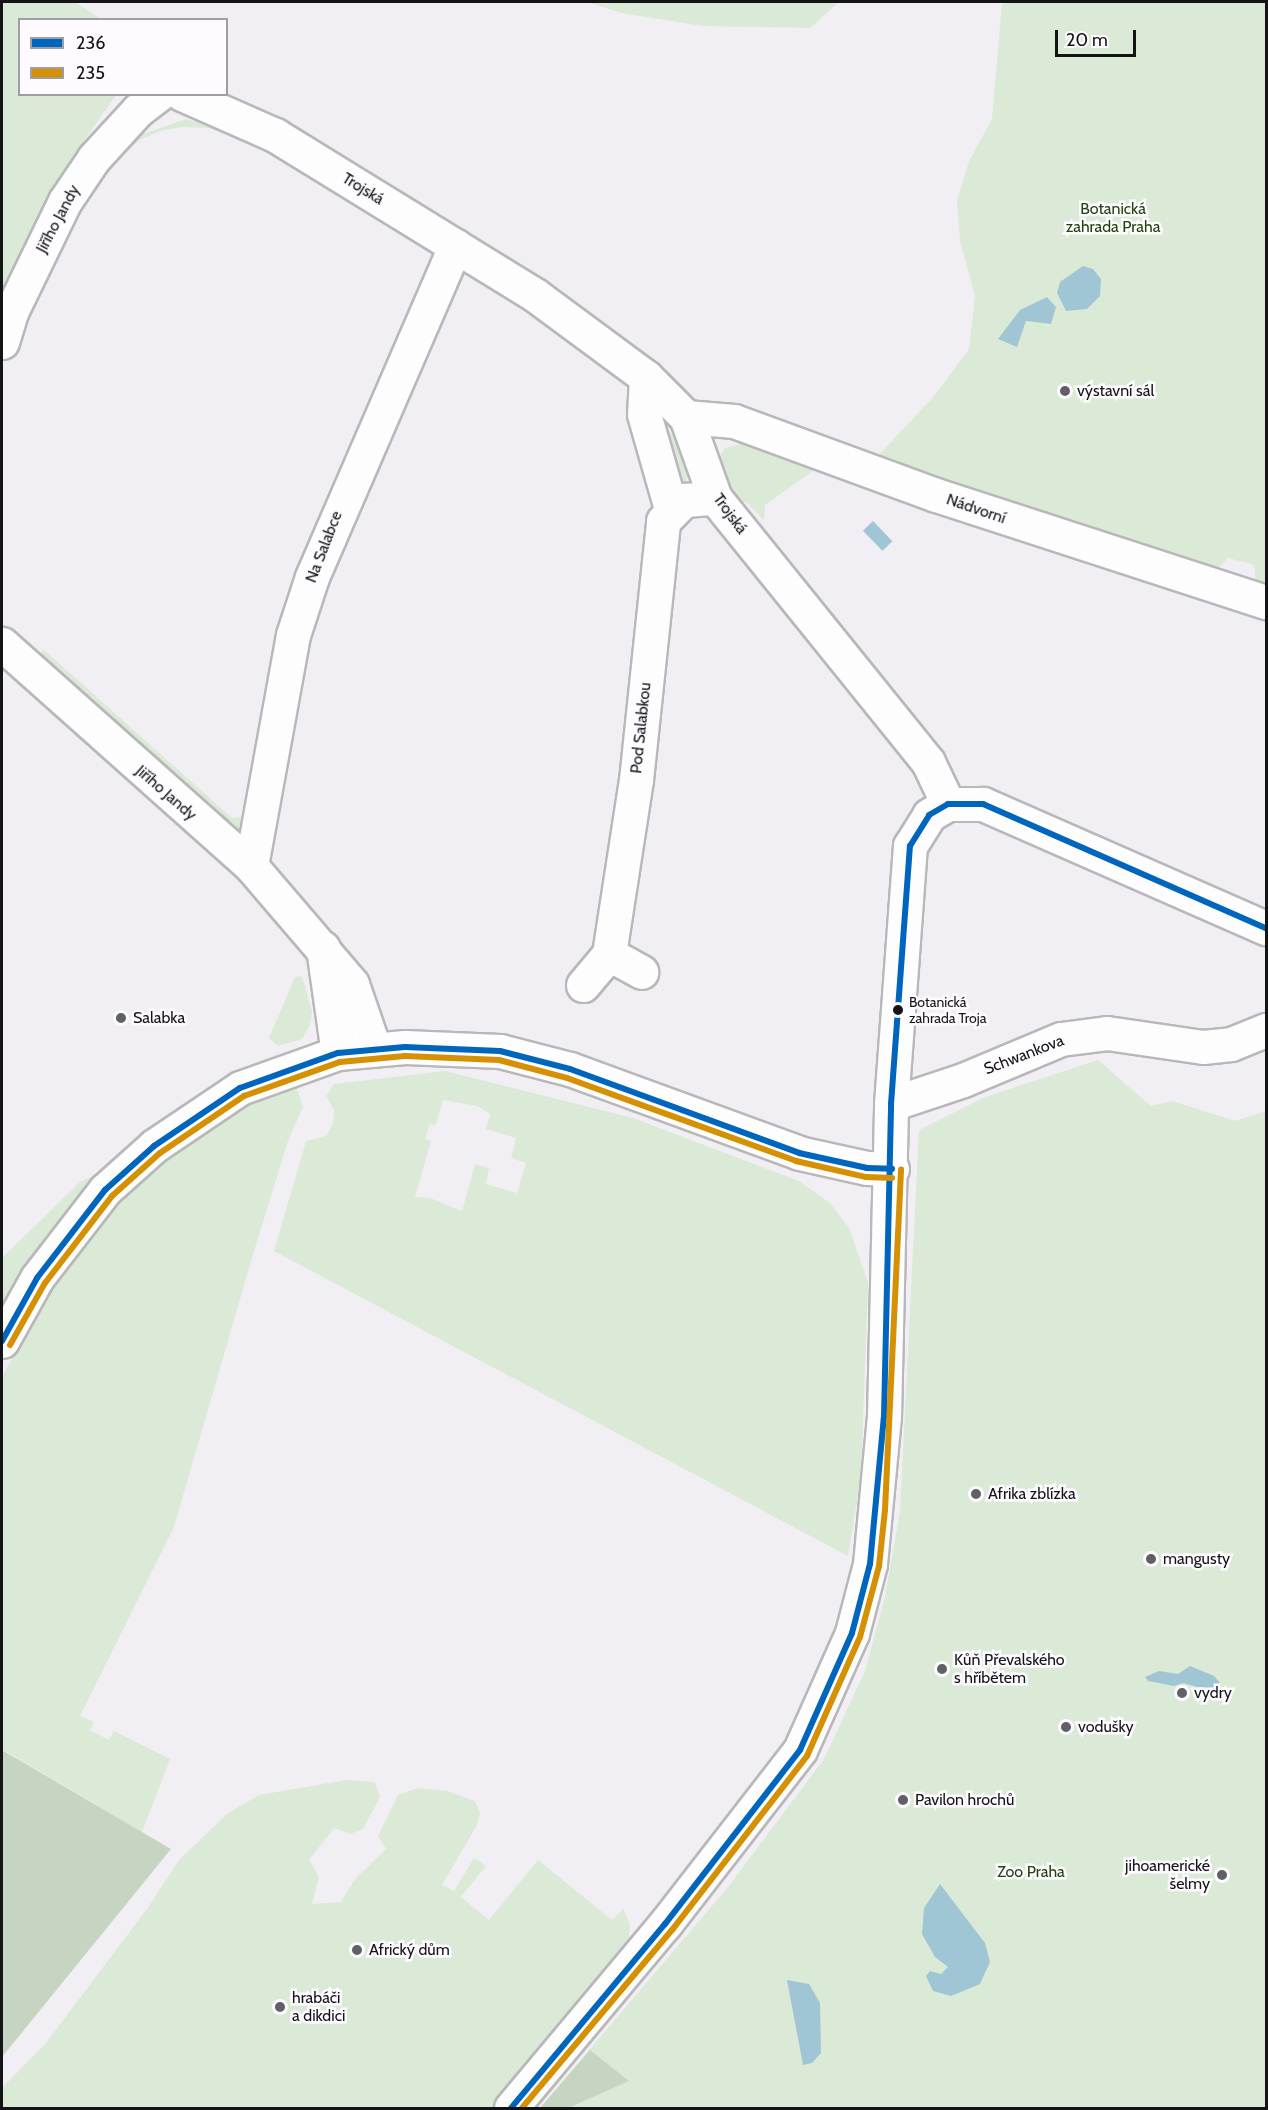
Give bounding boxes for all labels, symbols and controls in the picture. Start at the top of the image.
legend [18,18,228,96]
scale bar [1058,18,1139,56]
text: 20 m [1066,29,1108,51]
text: 236 [76,32,105,54]
text: 235 [76,62,105,84]
street label: Trojská [339,169,387,209]
street label: Jiřího Jandy [32,182,84,256]
park label: Botanická zahrada Praha [1066,199,1160,237]
place label: výstavní sál [1077,381,1154,401]
marker: výstavní sál [1058,384,1072,398]
street label: Trojská [709,490,751,538]
street label: Nádvorní [944,490,1008,528]
street label: Na Salabce [302,509,346,585]
street label: Pod Salabkou [627,681,655,775]
street label: Jiřího Jandy [132,761,200,825]
place label: Botanická zahrada Troja [909,994,986,1026]
marker: Botanická zahrada Troja [892,1004,904,1016]
place label: Salabka [133,1008,185,1028]
marker: Salabka [114,1011,128,1025]
street label: Schwankova [981,1031,1067,1079]
place label: Afrika zblízka [988,1484,1076,1504]
marker: Afrika zblízka [969,1487,983,1501]
place label: mangusty [1163,1549,1230,1569]
marker: mangusty [1144,1552,1158,1566]
place label: Kůň Převalského s hříbětem [954,1650,1065,1688]
marker: Kůň Převalského s hříbětem [935,1662,949,1676]
place label: vydry [1194,1683,1232,1703]
marker: vydry [1175,1686,1189,1700]
place label: vodušky [1078,1717,1134,1737]
marker: vodušky [1059,1720,1073,1734]
place label: Pavilon hrochů [915,1790,1014,1810]
marker: Pavilon hrochů [896,1793,910,1807]
place label: jihoamerické šelmy [1125,1856,1210,1894]
park label: Zoo Praha [997,1862,1065,1882]
marker: jihoamerické šelmy [1215,1868,1229,1882]
place label: Africký dům [369,1940,450,1960]
marker: Africký dům [350,1943,364,1957]
place label: hrabáči a dikdici [292,1988,345,2026]
marker: hrabáči a dikdici [273,2000,287,2014]

